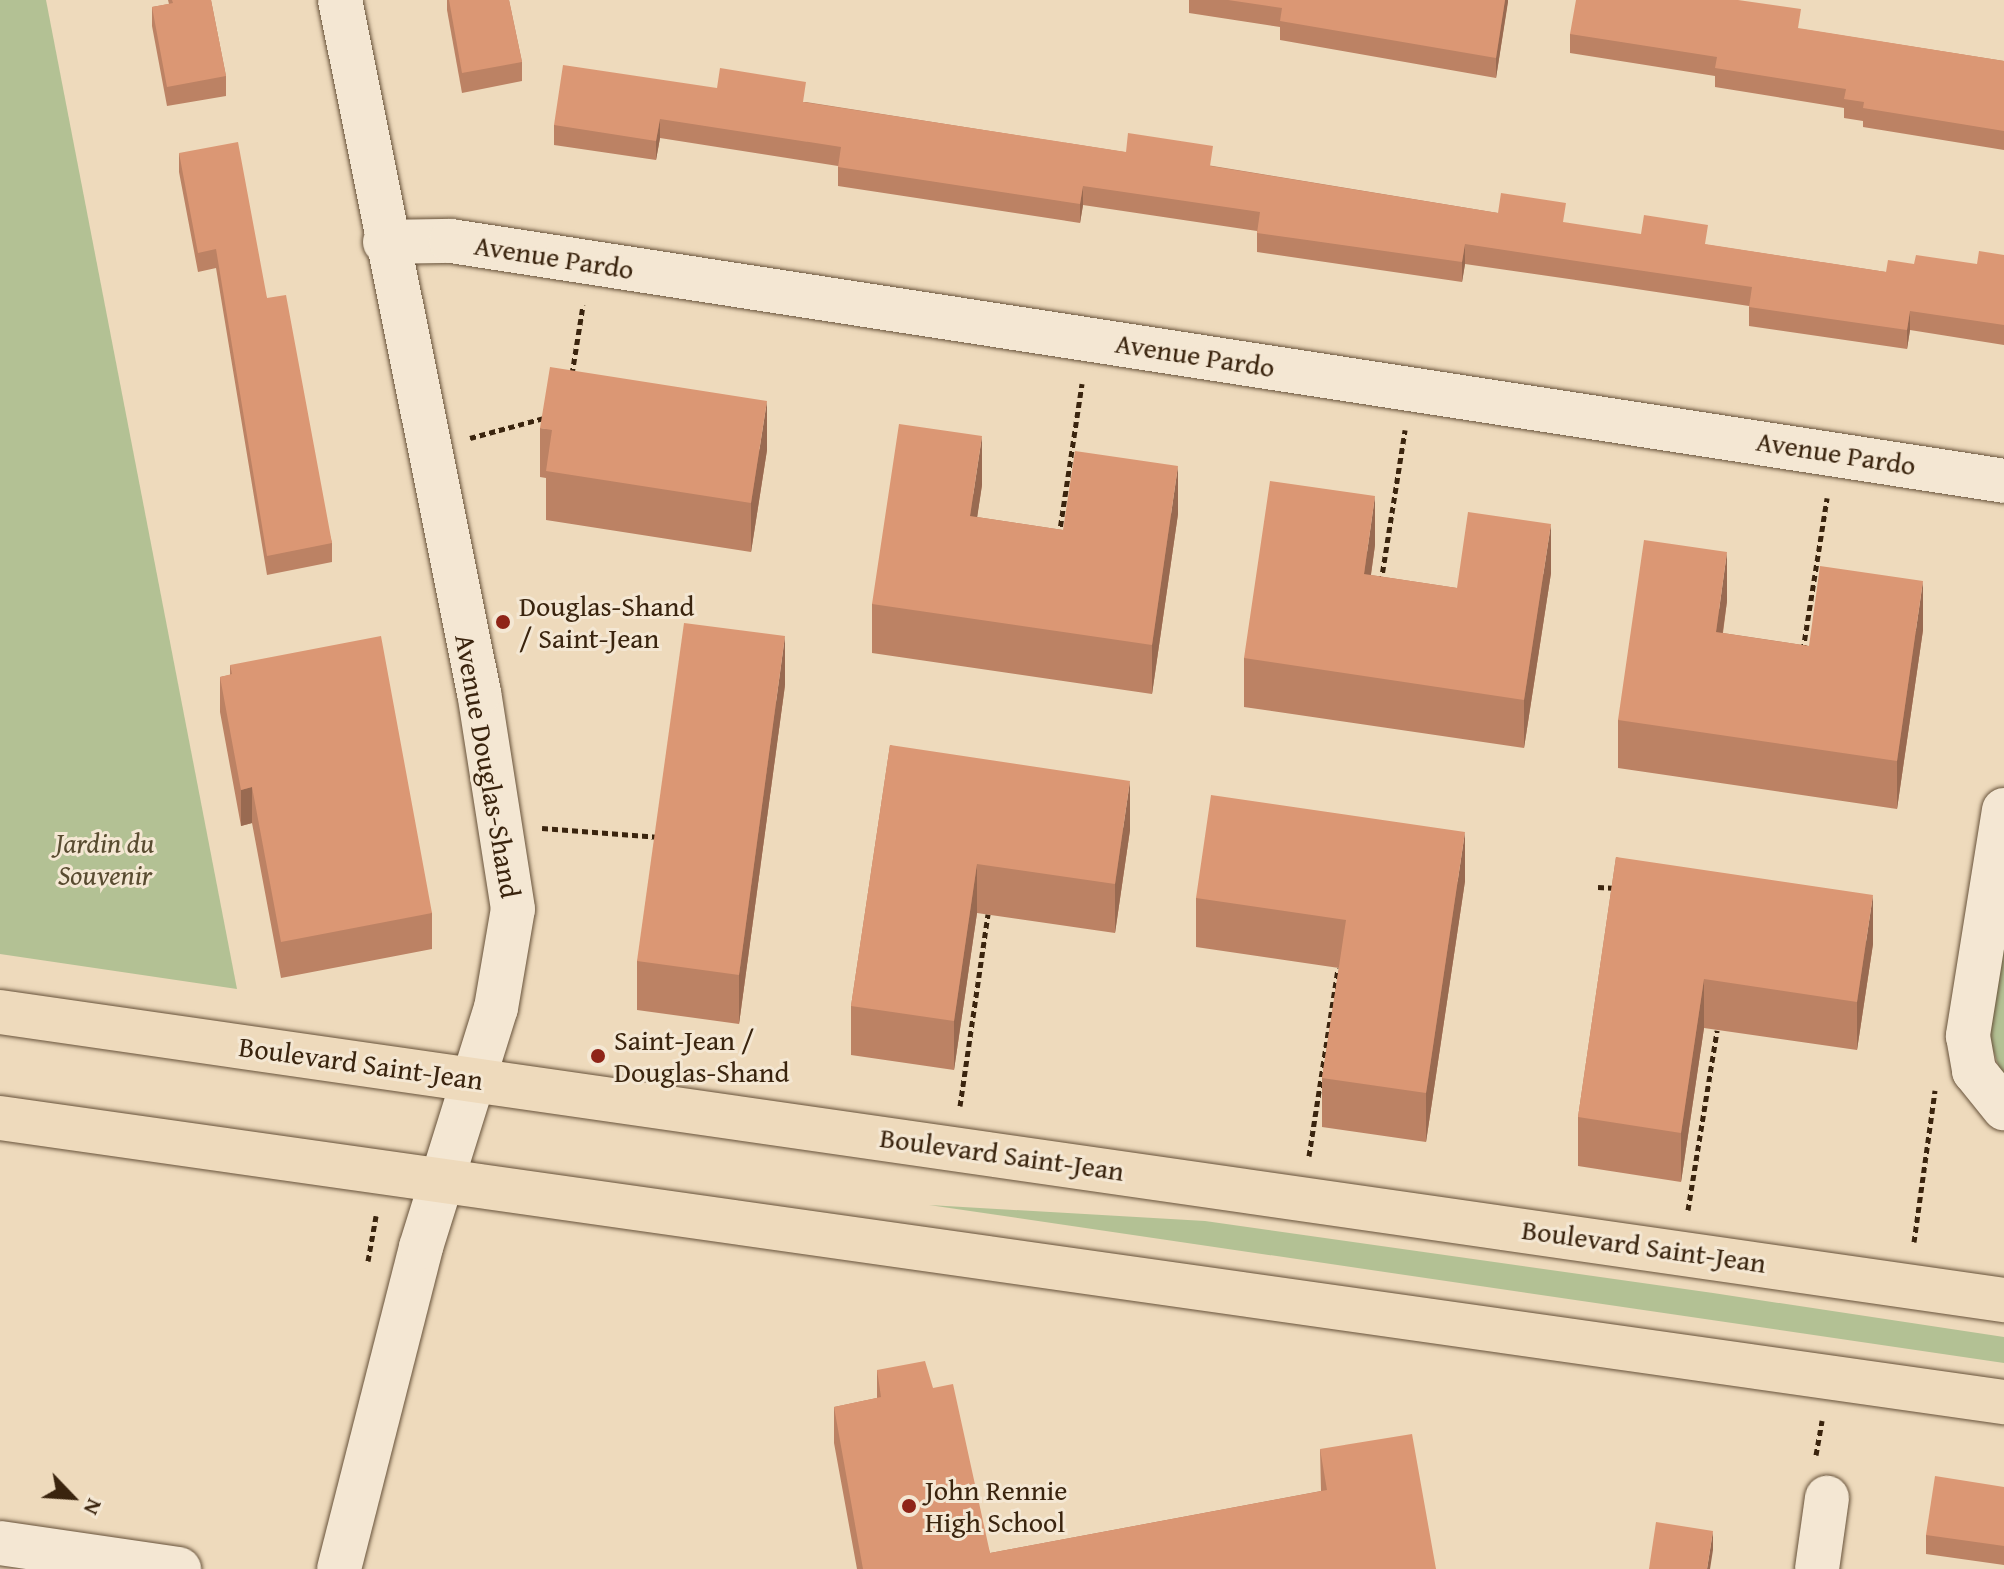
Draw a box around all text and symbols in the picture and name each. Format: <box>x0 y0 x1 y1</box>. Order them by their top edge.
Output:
street label: Avenue Pardo <box>472 228 636 286</box>
street label: Avenue Pardo <box>1113 326 1277 384</box>
street label: Avenue Pardo <box>1754 424 1918 482</box>
place label: Douglas-Shand / Saint-Jean <box>519 589 694 655</box>
marker: Douglas-Shand / Saint-Jean <box>494 613 512 631</box>
street label: Avenue Douglas-Shand <box>448 631 528 901</box>
park label: Jardin du Souvenir <box>55 826 155 892</box>
place label: Saint-Jean / Douglas-Shand <box>614 1023 789 1089</box>
street label: Boulevard Saint-Jean <box>237 1029 485 1097</box>
marker: Saint-Jean / Douglas-Shand <box>589 1047 607 1065</box>
street label: Boulevard Saint-Jean <box>878 1120 1126 1188</box>
street label: Boulevard Saint-Jean <box>1520 1212 1768 1280</box>
north arrow <box>32 1457 112 1537</box>
place label: John Rennie High School <box>925 1473 1067 1539</box>
text: N <box>76 1494 111 1521</box>
marker: John Rennie High School <box>900 1497 918 1515</box>

